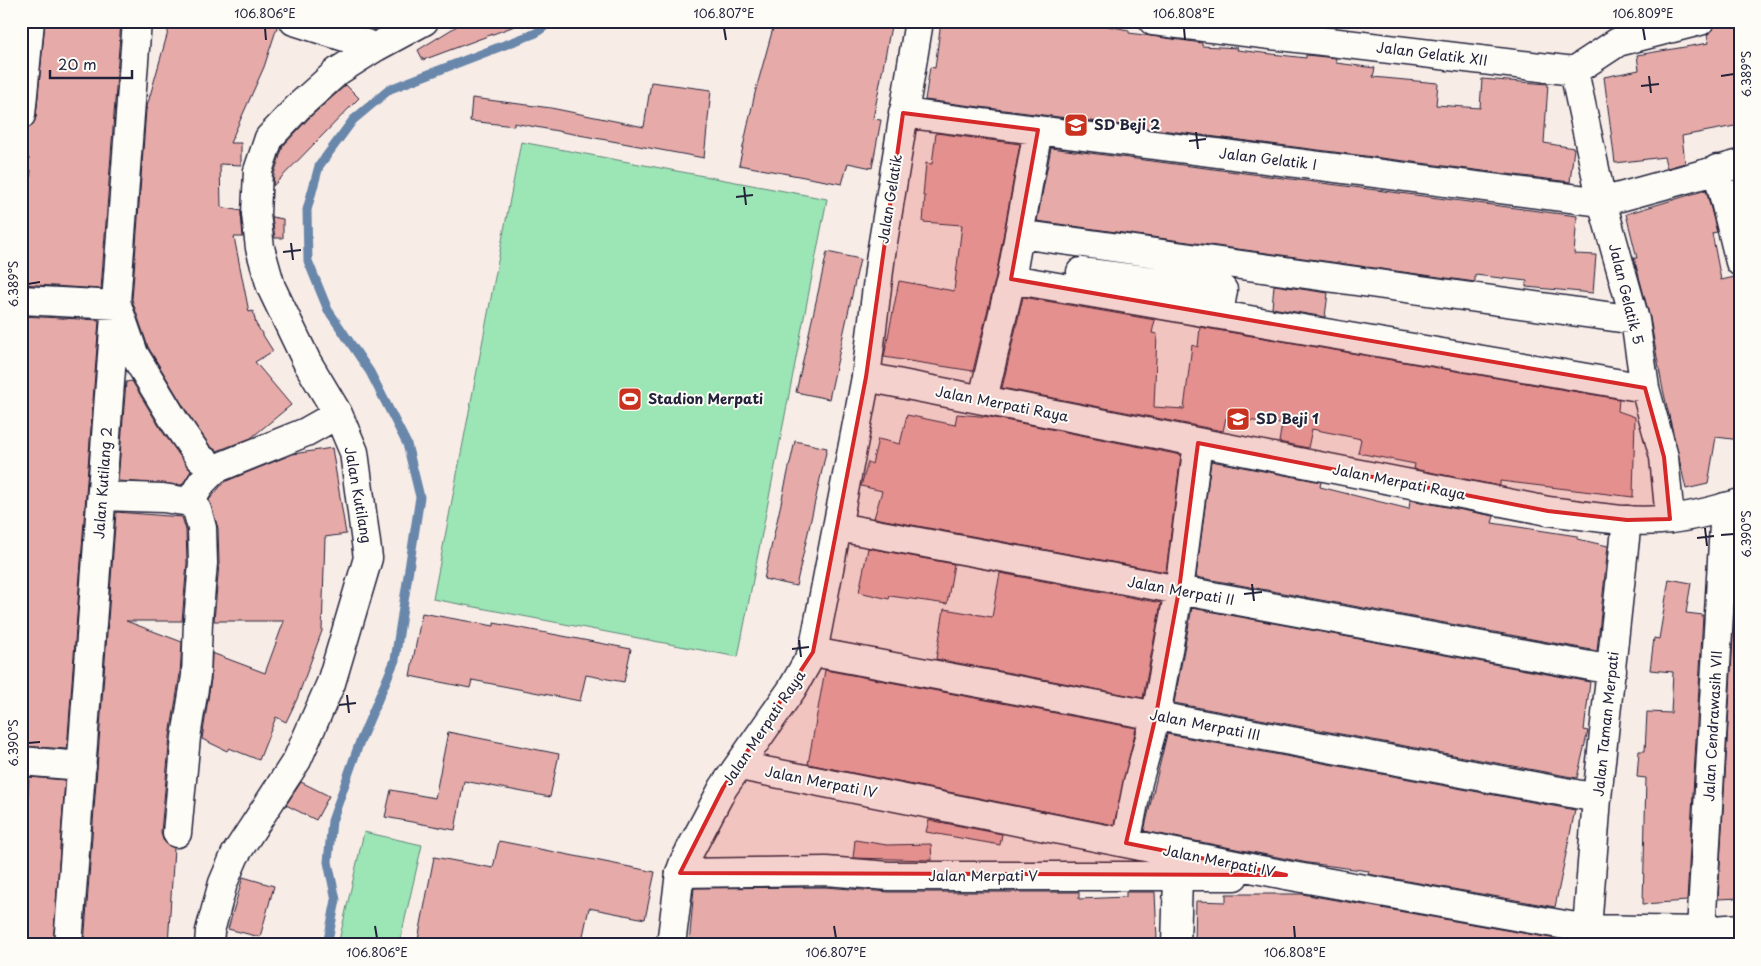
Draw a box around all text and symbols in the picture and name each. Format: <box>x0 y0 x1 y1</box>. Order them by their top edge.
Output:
text: 106.806°E <box>234 4 296 22</box>
text: 106.807°E <box>694 4 754 22</box>
text: 106.808°E <box>1153 4 1215 22</box>
text: 106.809°E <box>1612 4 1674 22</box>
street label: Jalan Gelatik XII <box>1375 36 1489 71</box>
scale bar <box>50 48 132 80</box>
text: 6.389°S <box>1737 51 1755 97</box>
text: 20 m <box>58 52 97 75</box>
school or university icon: SD Beji 2 <box>1063 112 1089 138</box>
place label: SD Beji 2 <box>1094 114 1160 135</box>
street label: Jalan Gelatik I <box>1218 142 1318 175</box>
street label: Jalan Gelatik <box>872 152 907 245</box>
street label: Jalan Gelatik 5 <box>1604 241 1649 347</box>
text: 6.389°S <box>4 261 22 307</box>
street label: Jalan Merpati Raya <box>934 380 1071 427</box>
sports icon: Stadion Merpati <box>617 386 643 412</box>
place label: Stadion Merpati <box>648 388 763 409</box>
school or university icon: SD Beji 1 <box>1225 406 1251 432</box>
place label: SD Beji 1 <box>1256 408 1319 429</box>
street label: Jalan Kutilang 2 <box>88 426 117 540</box>
street label: Jalan Kutilang <box>340 445 377 545</box>
street label: Jalan Merpati Raya <box>1331 458 1468 505</box>
text: 6.390°S <box>1737 510 1755 558</box>
street label: Jalan Merpati II <box>1126 571 1236 610</box>
street label: Jalan Taman Merpati <box>1587 650 1624 798</box>
street label: Jalan Cendrawasih VII <box>1698 650 1727 802</box>
street label: Jalan Merpati Raya <box>717 665 811 790</box>
street label: Jalan Merpati III <box>1148 703 1262 746</box>
text: 6.390°S <box>4 719 22 767</box>
street label: Jalan Merpati IV <box>763 760 879 803</box>
street label: Jalan Merpati IV <box>1161 839 1277 882</box>
street label: Jalan Merpati V <box>928 865 1038 886</box>
text: 106.806°E <box>346 943 408 961</box>
text: 106.807°E <box>806 943 866 961</box>
text: 106.808°E <box>1264 943 1326 961</box>

